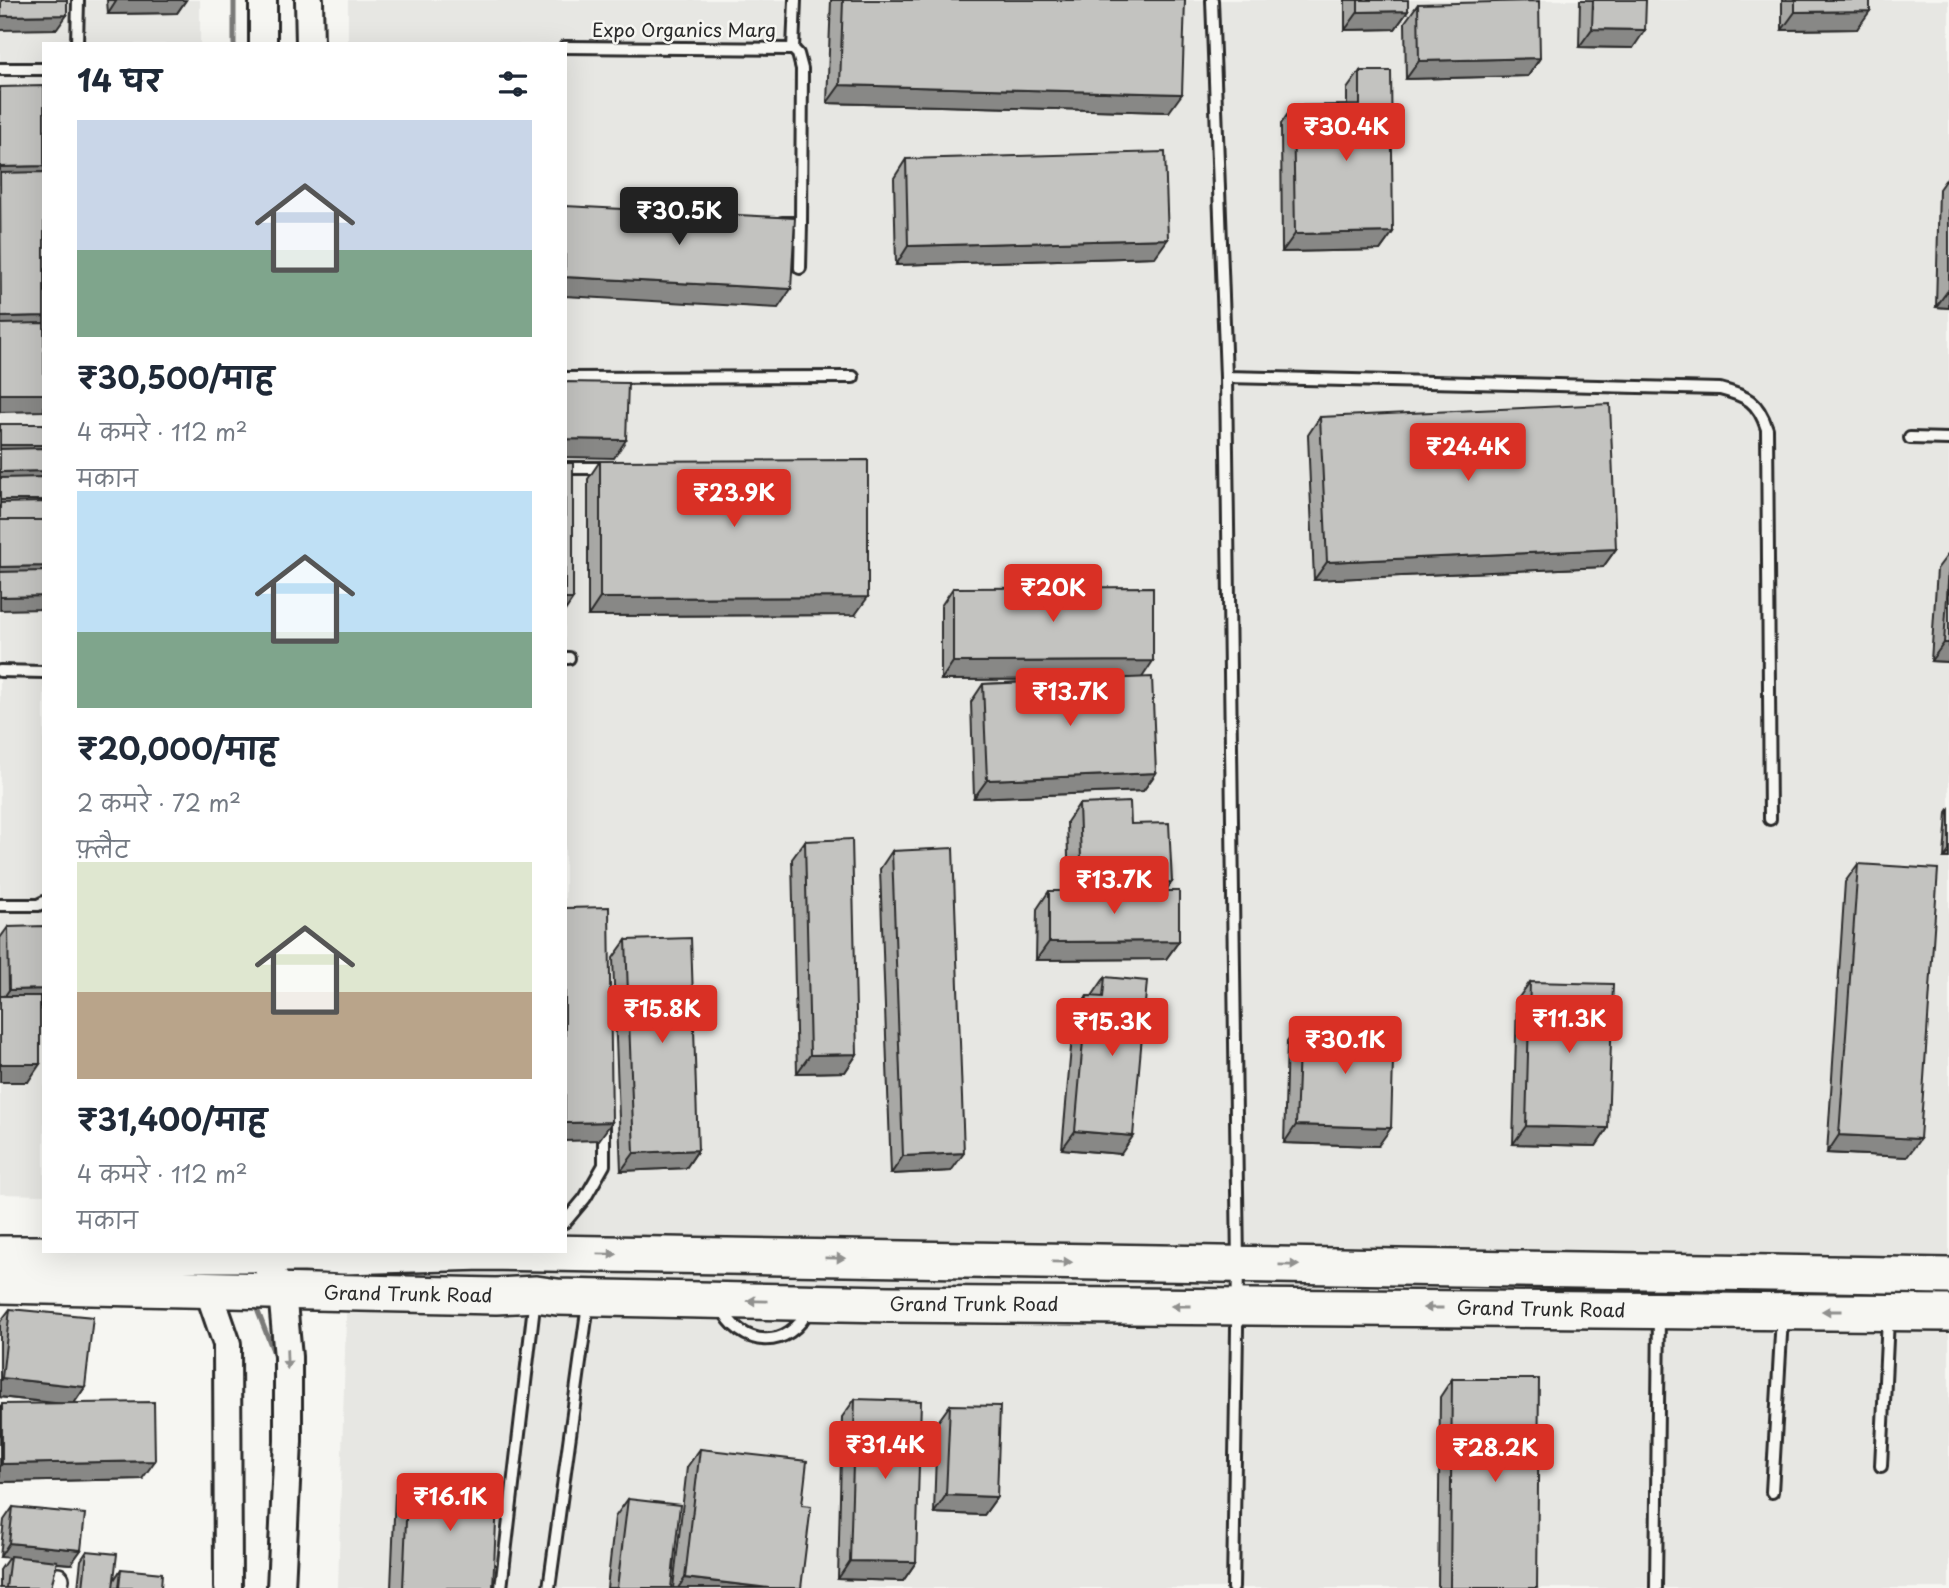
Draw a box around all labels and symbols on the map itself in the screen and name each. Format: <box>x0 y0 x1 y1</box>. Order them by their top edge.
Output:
street label: Expo Organics Marg <box>592 15 776 43</box>
pin: ₹30.4K <box>1289 104 1403 163</box>
pin: ₹30.5K <box>622 188 736 247</box>
pin: ₹24.4K <box>1411 424 1525 483</box>
pin: ₹23.9K <box>677 470 791 529</box>
pin: ₹20K <box>1012 564 1094 624</box>
pin: ₹13.7K <box>1013 668 1127 728</box>
pin: ₹13.7K <box>1057 856 1171 916</box>
pin: ₹15.8K <box>605 986 719 1045</box>
pin: ₹11.3K <box>1512 996 1626 1055</box>
pin: ₹15.3K <box>1055 998 1169 1058</box>
pin: ₹30.1K <box>1288 1016 1402 1076</box>
one-way arrow <box>596 1248 618 1260</box>
one-way arrow <box>824 1252 846 1263</box>
one-way arrow <box>1051 1256 1073 1267</box>
one-way arrow <box>1279 1260 1301 1271</box>
street label: Grand Trunk Road <box>323 1278 493 1308</box>
street label: Grand Trunk Road <box>889 1289 1059 1317</box>
street label: Grand Trunk Road <box>1456 1293 1626 1323</box>
one-way arrow <box>746 1296 768 1307</box>
one-way arrow <box>1170 1300 1192 1312</box>
one-way arrow <box>1422 1302 1444 1314</box>
one-way arrow <box>1821 1305 1843 1317</box>
one-way arrow <box>282 1348 293 1370</box>
pin: ₹31.4K <box>828 1422 942 1481</box>
pin: ₹28.2K <box>1438 1424 1552 1484</box>
pin: ₹16.1K <box>393 1474 507 1533</box>

